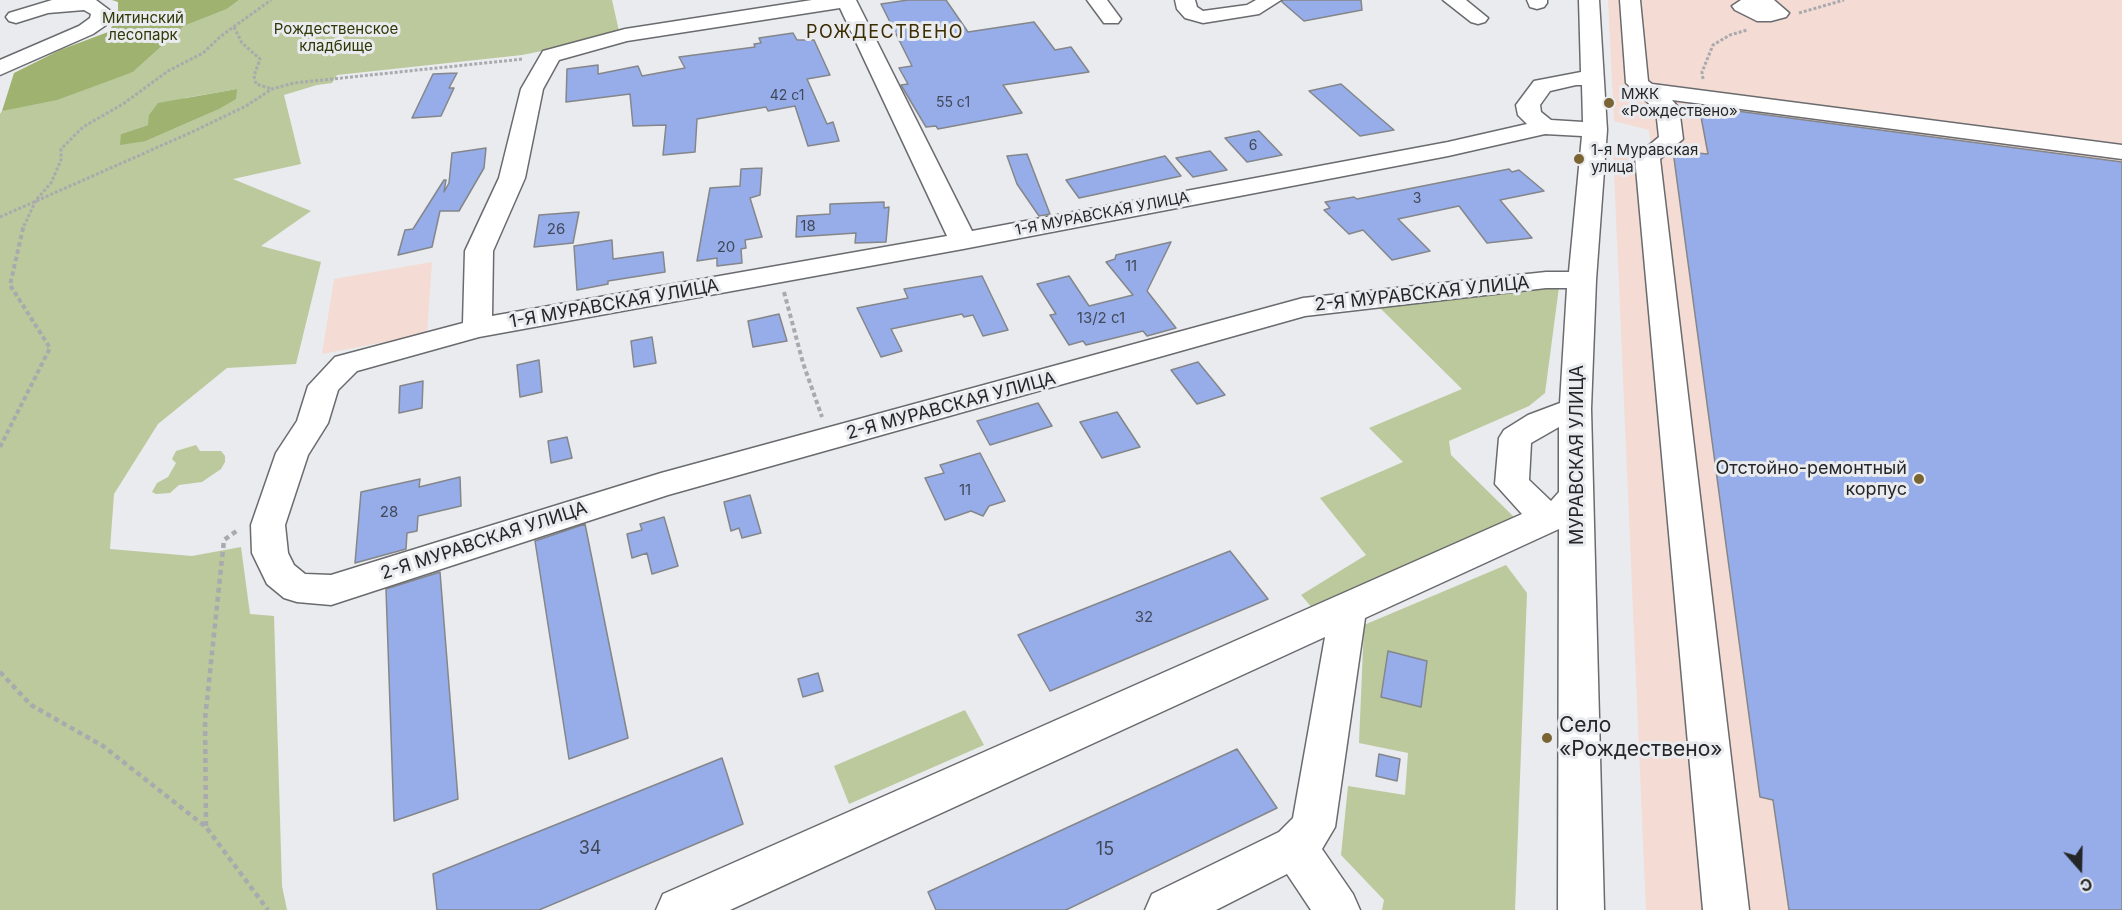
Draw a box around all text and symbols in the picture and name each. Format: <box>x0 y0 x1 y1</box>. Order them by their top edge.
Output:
park label: Митинский лесопарк <box>102 9 184 44</box>
park label: Рождественское кладбище <box>274 20 398 55</box>
district label: РОЖДЕСТВЕНО <box>806 22 964 44</box>
place label: МЖК «Рождествено» <box>1621 85 1738 120</box>
house number: 42 с1 <box>770 88 804 104</box>
house number: 55 с1 <box>936 95 970 111</box>
marker: МЖК «Рождествено» <box>1602 96 1616 110</box>
house number: 6 <box>1249 138 1257 154</box>
place label: 1-я Муравская улица <box>1591 141 1698 176</box>
marker: 1-я Муравская улица <box>1572 152 1586 166</box>
street label: 1-Я МУРАВСКАЯ УЛИЦА <box>1013 188 1191 240</box>
house number: 3 <box>1413 191 1421 207</box>
house number: 18 <box>800 217 816 235</box>
house number: 26 <box>547 220 565 238</box>
house number: 20 <box>717 238 735 256</box>
house number: 11 <box>1125 257 1137 275</box>
street label: 2-Я МУРАВСКАЯ УЛИЦА <box>1314 272 1530 316</box>
street label: 1-Я МУРАВСКАЯ УЛИЦА <box>508 275 720 333</box>
house number: 13/2 с1 <box>1077 309 1125 327</box>
street label: МУРАВСКАЯ УЛИЦА <box>1567 365 1589 545</box>
street label: 2-Я МУРАВСКАЯ УЛИЦА <box>844 368 1058 444</box>
place label: Отстойно-ремонтный корпус <box>1716 458 1907 500</box>
marker: Отстойно-ремонтный корпус <box>1912 472 1926 486</box>
house number: 11 <box>959 481 971 499</box>
street label: 2-Я МУРАВСКАЯ УЛИЦА <box>378 497 590 585</box>
house number: 28 <box>380 503 398 521</box>
house number: 32 <box>1135 608 1153 626</box>
place label: Село «Рождествено» <box>1559 713 1723 763</box>
marker: Село «Рождествено» <box>1540 731 1554 745</box>
house number: 34 <box>579 838 601 860</box>
north arrow <box>2050 838 2110 898</box>
house number: 15 <box>1096 839 1114 861</box>
text: С <box>2077 873 2095 896</box>

